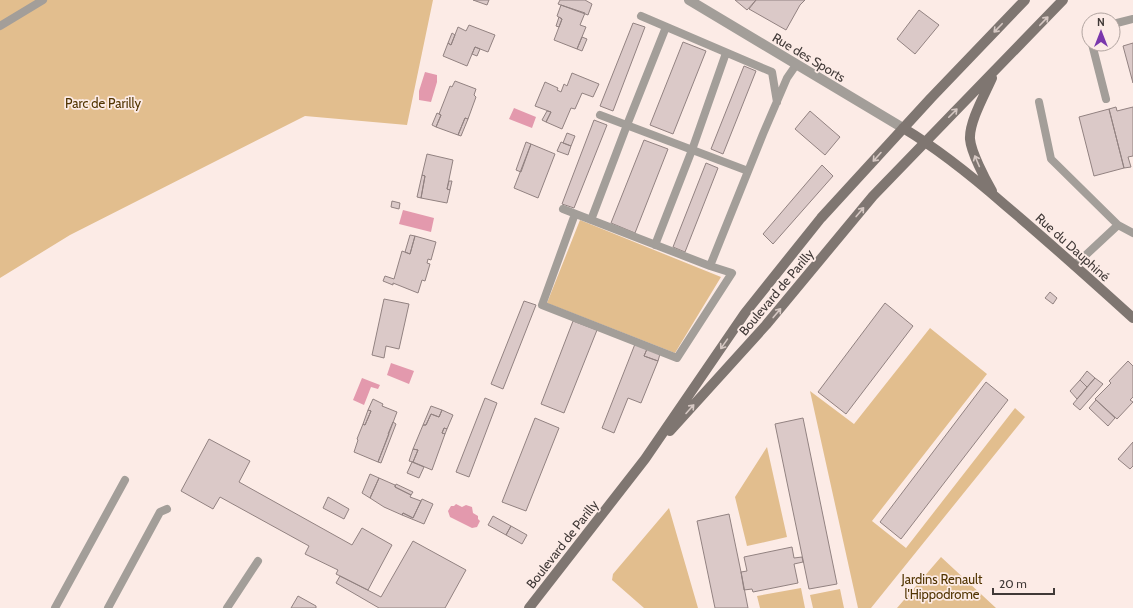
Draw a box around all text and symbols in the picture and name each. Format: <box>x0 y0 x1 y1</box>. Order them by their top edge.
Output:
north arrow <box>1081 12 1121 52</box>
text: N <box>1097 15 1105 29</box>
one-way arrow <box>1039 16 1048 26</box>
one-way arrow <box>993 23 1003 33</box>
street label: Rue des Sports <box>770 29 849 85</box>
park label: Parc de Parilly <box>65 95 141 111</box>
one-way arrow <box>948 108 957 118</box>
one-way arrow <box>872 152 882 162</box>
one-way arrow <box>973 156 981 168</box>
one-way arrow <box>855 207 864 218</box>
street label: Rue du Dauphiné <box>1033 209 1114 285</box>
street label: Boulevard de Parilly <box>735 245 817 338</box>
one-way arrow <box>772 307 781 318</box>
one-way arrow <box>720 338 728 349</box>
one-way arrow <box>685 404 695 414</box>
street label: Boulevard de Parilly <box>523 496 602 591</box>
scale bar <box>993 570 1054 596</box>
park label: Jardins Renault l'Hippodrome <box>901 571 983 602</box>
text: 20 m <box>999 576 1027 591</box>

